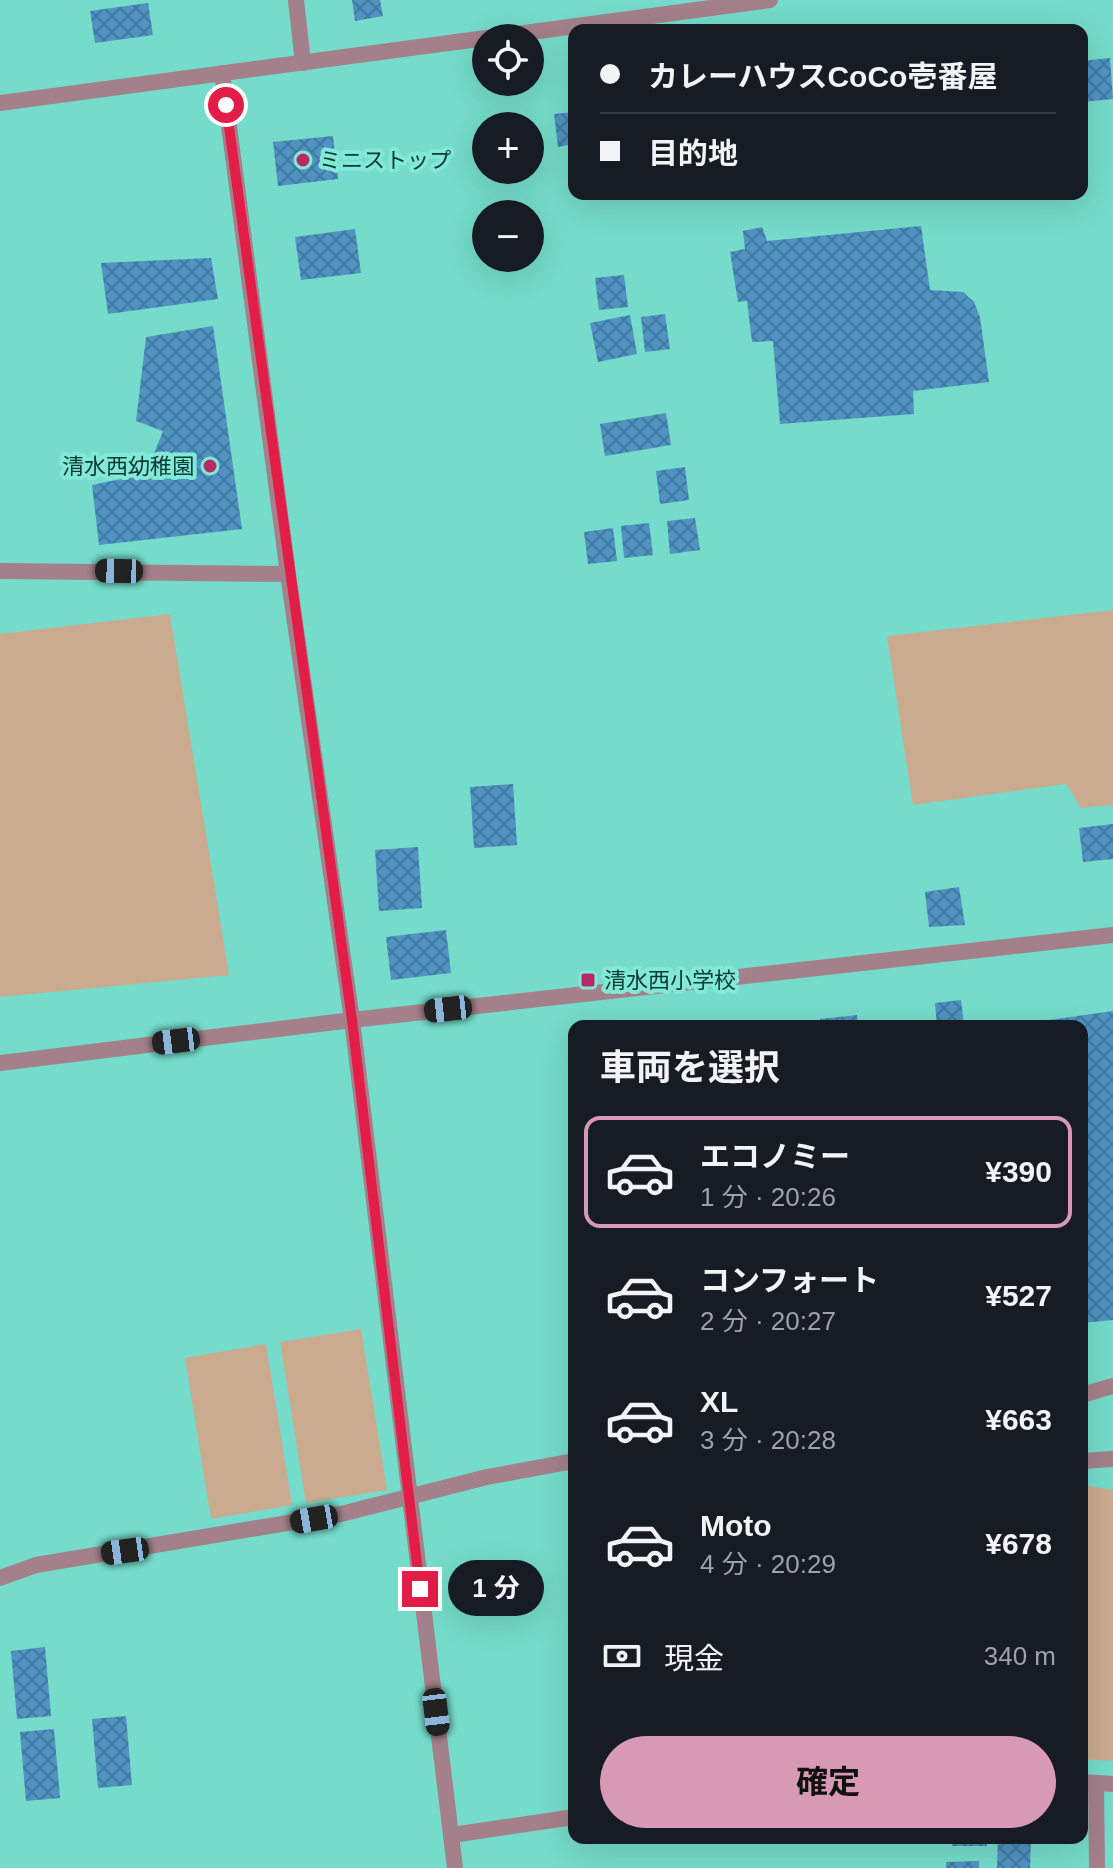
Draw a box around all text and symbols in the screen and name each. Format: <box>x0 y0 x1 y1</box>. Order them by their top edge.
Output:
map controls <box>472 24 544 272</box>
button: locate <box>472 24 544 96</box>
text: カレーハウスCoCo壱番屋 <box>648 60 997 93</box>
route start <box>208 87 244 123</box>
button: + <box>472 112 544 184</box>
text: 目的地 <box>648 137 738 170</box>
place label: ミニストップ <box>319 148 451 173</box>
marker: ミニストップ <box>294 151 312 169</box>
button: − <box>472 200 544 272</box>
place label: 清水西幼稚園 <box>62 454 194 479</box>
marker: 清水西幼稚園 <box>201 457 219 475</box>
car <box>95 559 143 583</box>
place label: 清水西小学校 <box>604 968 736 993</box>
marker: 清水西小学校 <box>579 971 597 989</box>
car <box>423 995 473 1023</box>
car <box>151 1026 201 1056</box>
text: 車両を選択 <box>600 1047 780 1088</box>
icon: car <box>604 1136 676 1208</box>
text: エコノミー <box>700 1140 850 1173</box>
text: ¥390 <box>985 1155 1052 1188</box>
text: 1 分 · 20:26 <box>700 1182 836 1212</box>
icon: car <box>604 1260 676 1332</box>
text: コンフォート <box>700 1264 879 1297</box>
text: ¥527 <box>985 1279 1052 1312</box>
text: 2 分 · 20:27 <box>700 1306 836 1336</box>
icon: car <box>604 1384 676 1456</box>
text: XL <box>700 1385 738 1418</box>
text: ¥663 <box>985 1403 1052 1436</box>
text: 3 分 · 20:28 <box>700 1425 836 1455</box>
car <box>288 1503 340 1535</box>
icon: car <box>604 1508 676 1580</box>
text: Moto <box>700 1509 772 1542</box>
text: ¥678 <box>985 1527 1052 1560</box>
car <box>100 1536 150 1566</box>
text: 4 分 · 20:29 <box>700 1549 836 1579</box>
callout: 1 分 <box>448 1561 544 1617</box>
route end <box>402 1571 438 1607</box>
text: 1 分 <box>472 1573 520 1603</box>
icon: cash <box>600 1634 644 1678</box>
text: 340 m <box>984 1641 1056 1671</box>
text: 現金 <box>664 1642 724 1675</box>
car <box>421 1687 451 1737</box>
button: 確定 <box>600 1736 1056 1828</box>

